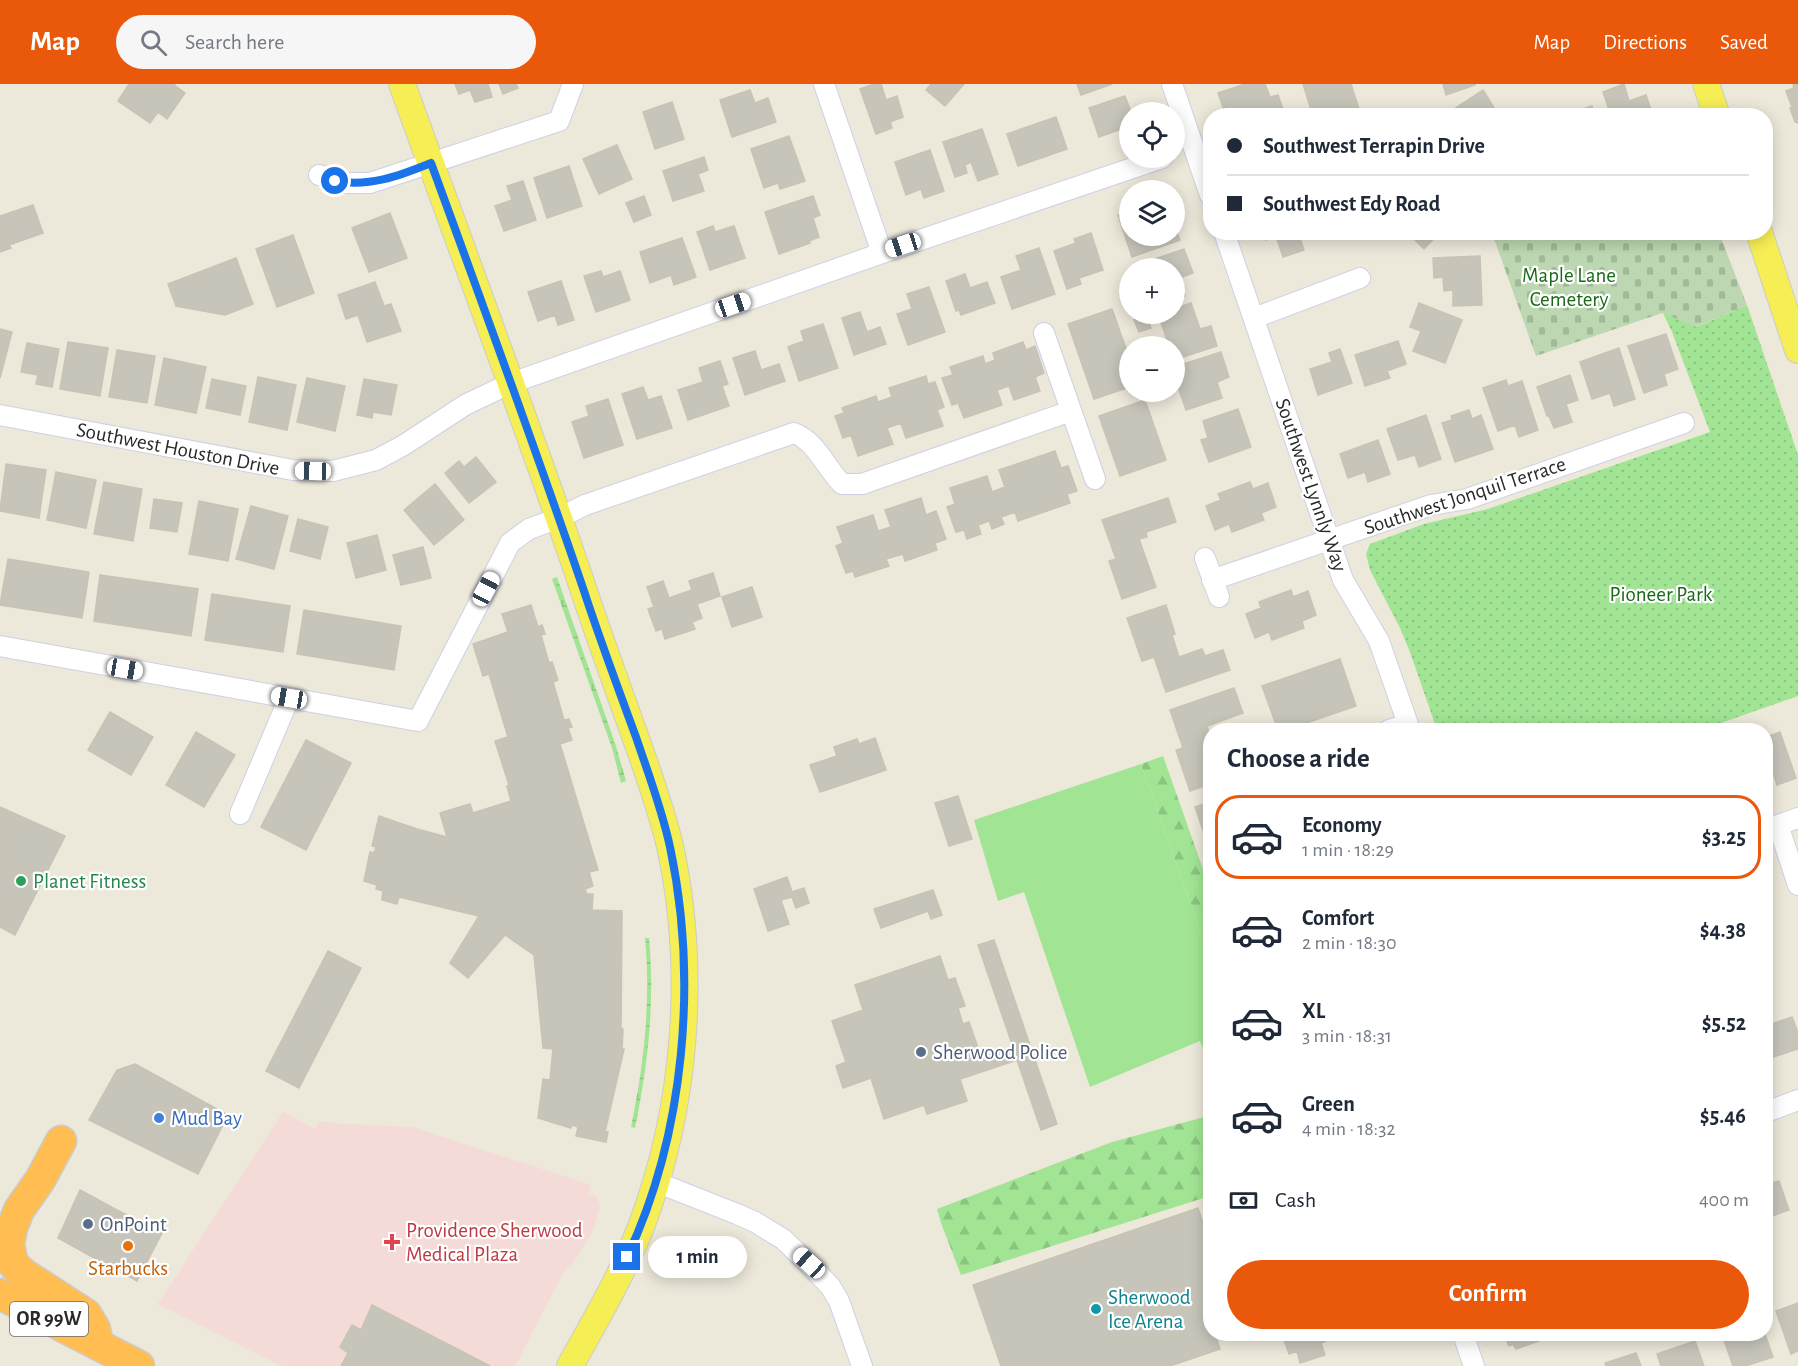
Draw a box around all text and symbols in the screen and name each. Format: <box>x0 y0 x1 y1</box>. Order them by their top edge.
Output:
search box <box>116 15 536 69</box>
icon: search <box>137 26 170 59</box>
text: Map <box>30 28 80 56</box>
text: Search here <box>185 31 284 53</box>
text: Map <box>1534 32 1570 53</box>
text: Directions <box>1603 32 1687 53</box>
text: Saved <box>1720 32 1768 53</box>
map controls <box>1119 102 1185 402</box>
button: locate <box>1119 102 1185 168</box>
text: Southwest Terrapin Drive <box>1263 135 1485 157</box>
route start <box>321 167 348 194</box>
button: layers <box>1119 180 1185 246</box>
text: Southwest Edy Road <box>1263 193 1440 215</box>
car <box>883 231 923 259</box>
button: + <box>1119 258 1185 324</box>
park label: Maple Lane Cemetery <box>1522 265 1616 310</box>
car <box>713 291 753 319</box>
button: − <box>1119 336 1185 402</box>
street label: Southwest Lynnly Way <box>1272 396 1350 574</box>
street label: Southwest Houston Drive <box>75 419 281 479</box>
street label: Southwest Jonquil Terrace <box>1362 453 1568 539</box>
car <box>295 462 331 480</box>
car <box>470 569 502 609</box>
park label: Pioneer Park <box>1610 584 1713 605</box>
car <box>106 657 144 681</box>
car <box>270 686 308 710</box>
text: Choose a ride <box>1227 745 1370 772</box>
icon: car <box>1230 810 1284 864</box>
text: Economy <box>1302 814 1382 836</box>
text: $3.25 <box>1702 826 1746 848</box>
text: 1 min · 18:29 <box>1302 840 1394 860</box>
place label: Planet Fitness <box>33 871 146 892</box>
marker: Planet Fitness <box>14 874 28 888</box>
icon: car <box>1230 903 1284 957</box>
text: Comfort <box>1302 907 1374 929</box>
text: $4.38 <box>1700 919 1746 941</box>
text: 2 min · 18:30 <box>1302 933 1396 953</box>
icon: car <box>1230 996 1284 1050</box>
text: XL <box>1302 1000 1325 1022</box>
text: $5.52 <box>1702 1012 1746 1034</box>
text: 3 min · 18:31 <box>1302 1026 1392 1046</box>
place label: Sherwood Police <box>933 1042 1068 1063</box>
marker: Sherwood Police <box>914 1045 928 1059</box>
icon: car <box>1230 1089 1284 1143</box>
text: Green <box>1302 1093 1355 1115</box>
text: $5.46 <box>1700 1105 1746 1127</box>
place label: Mud Bay <box>171 1108 242 1129</box>
marker: Mud Bay <box>152 1111 166 1125</box>
text: 4 min · 18:32 <box>1302 1119 1396 1139</box>
icon: cash <box>1227 1184 1260 1217</box>
text: Cash <box>1275 1189 1316 1211</box>
text: 400 m <box>1699 1190 1749 1210</box>
place label: OnPoint <box>100 1214 167 1235</box>
marker: OnPoint <box>81 1217 95 1231</box>
place label: Providence Sherwood Medical Plaza <box>406 1220 583 1265</box>
marker: Providence Sherwood Medical Plaza <box>383 1233 401 1251</box>
callout: 1 min <box>648 1236 747 1278</box>
marker: Starbucks <box>121 1239 135 1253</box>
route end <box>613 1243 640 1270</box>
car <box>790 1244 828 1282</box>
text: 1 min <box>676 1247 719 1267</box>
place label: Starbucks <box>88 1258 168 1279</box>
button: Confirm <box>1227 1260 1749 1329</box>
place label: Sherwood Ice Arena <box>1108 1287 1191 1332</box>
road number: OR 99W <box>10 1302 88 1336</box>
marker: Sherwood Ice Arena <box>1089 1302 1103 1316</box>

